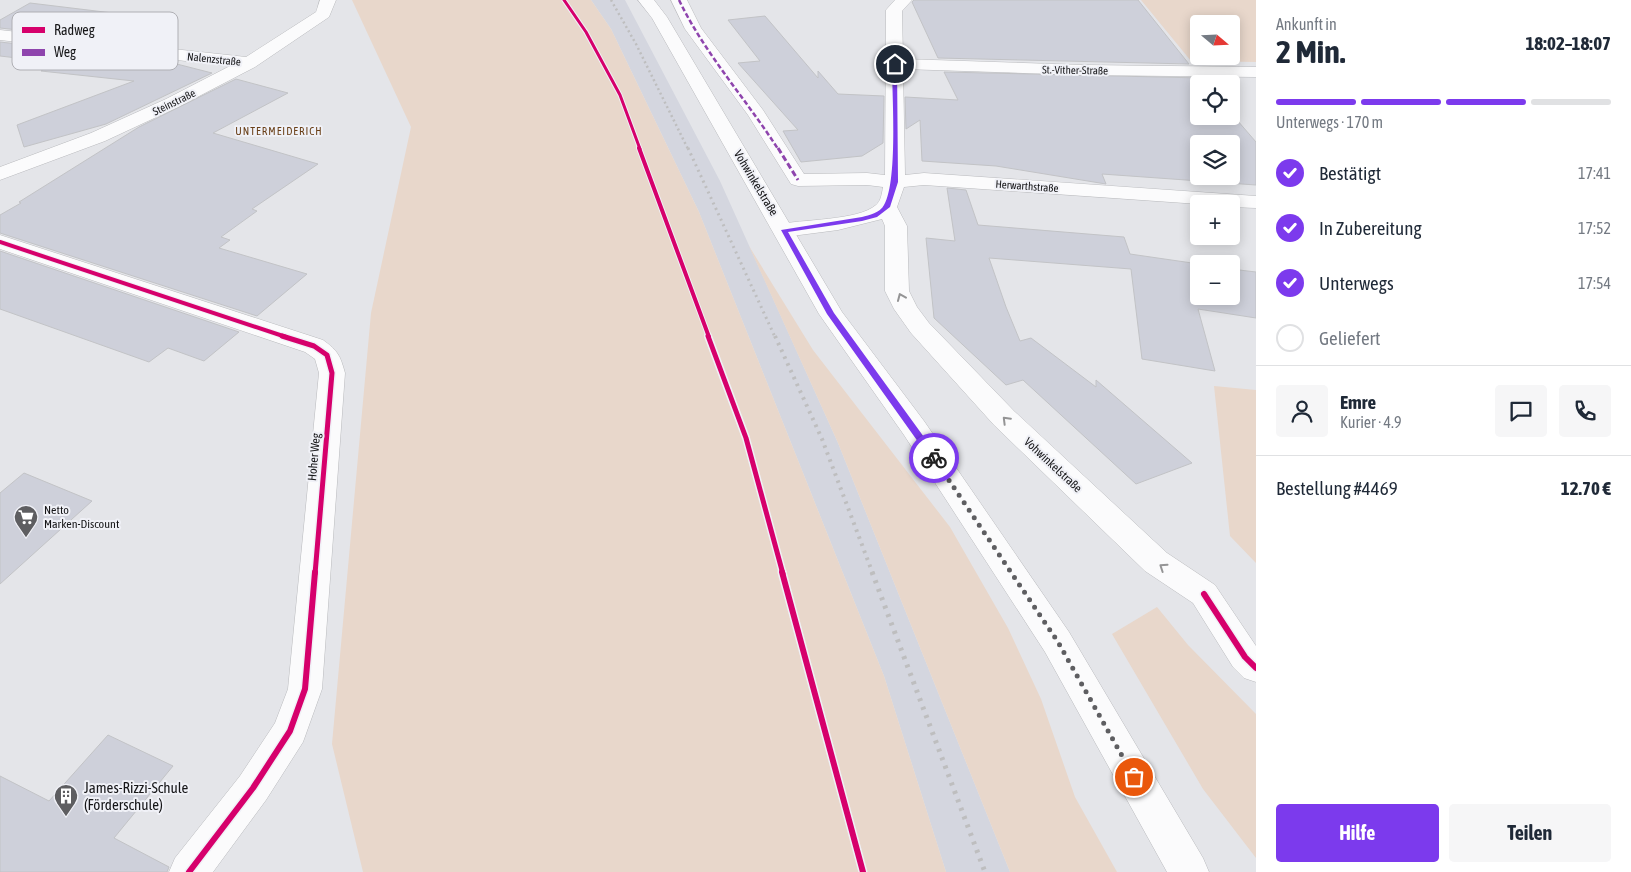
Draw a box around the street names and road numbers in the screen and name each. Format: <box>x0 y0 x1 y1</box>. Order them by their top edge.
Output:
street label: Nalenzstraße <box>186 50 242 68</box>
street label: St.-Vither-Straße <box>1042 63 1108 77</box>
street label: Steinstraße <box>151 87 197 117</box>
street label: Vohwinkelstraße <box>731 148 781 218</box>
street label: Herwarthstraße <box>995 178 1059 194</box>
street label: Hoher Weg <box>305 432 323 482</box>
street label: Vohwinkelstraße <box>1021 435 1085 495</box>

